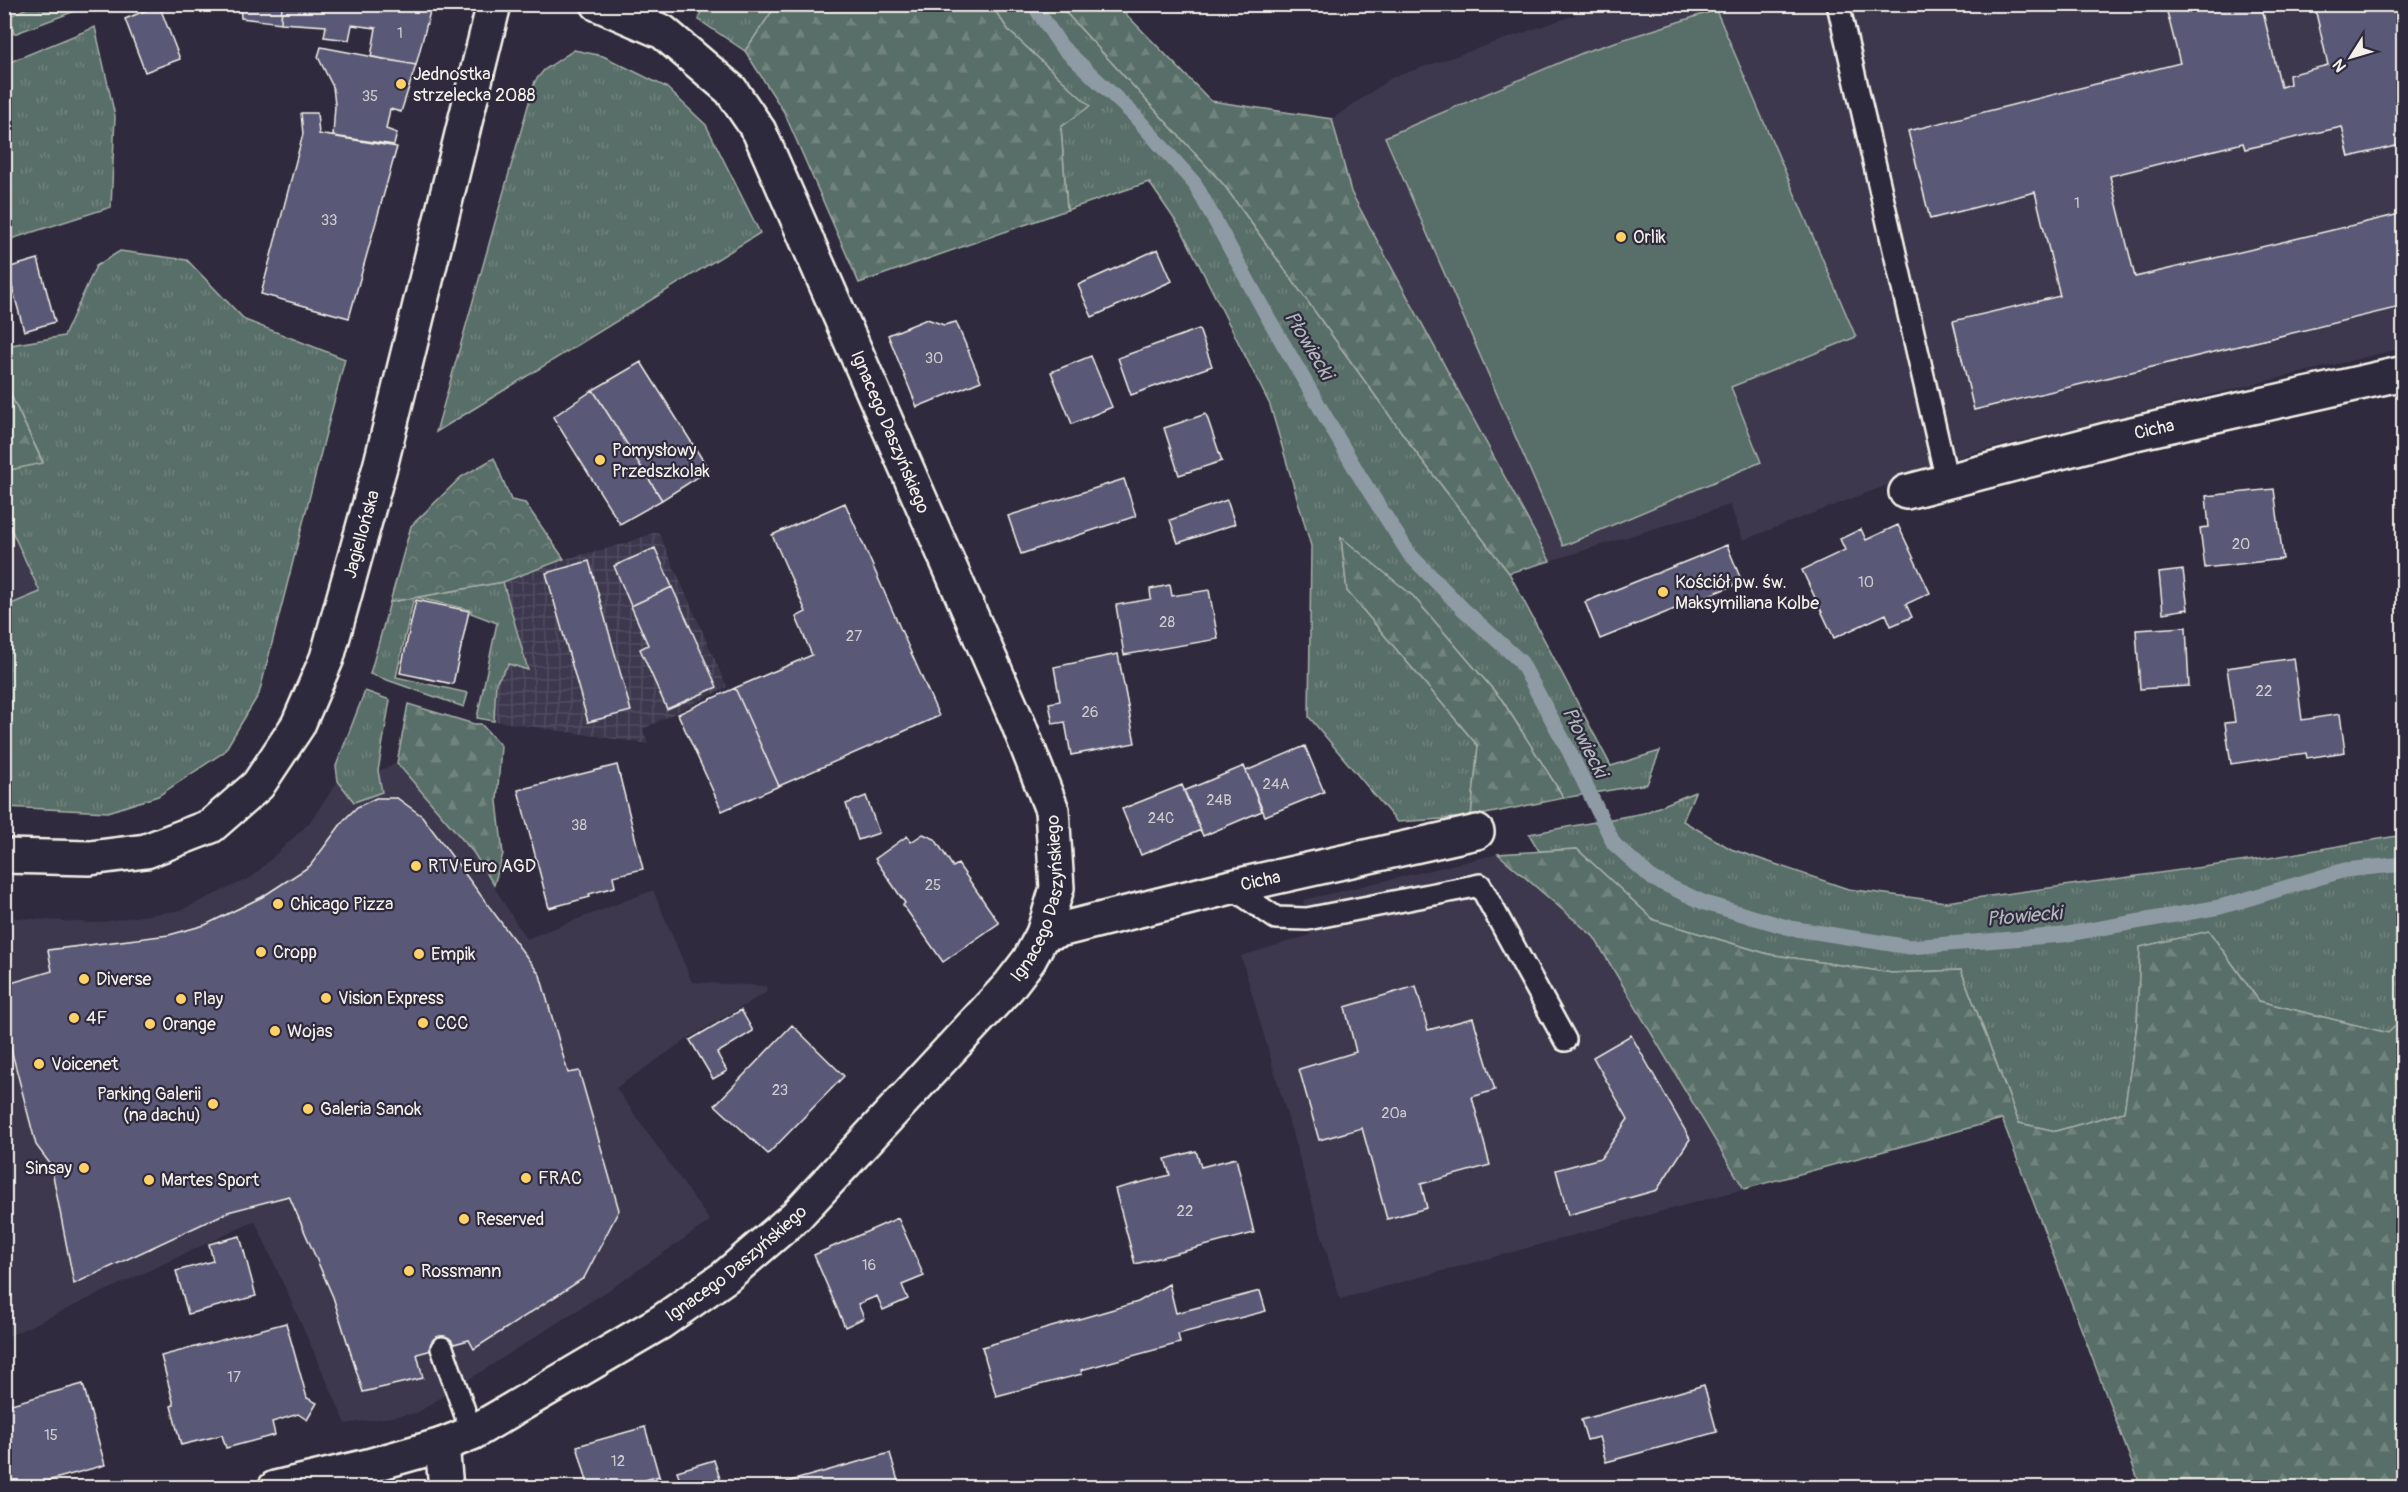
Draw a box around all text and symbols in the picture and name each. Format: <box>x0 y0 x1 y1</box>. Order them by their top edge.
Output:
house number: 1 <box>397 24 403 43</box>
north arrow <box>2321 27 2381 87</box>
text: N <box>2328 55 2351 76</box>
place label: Jednostka strzelecka 2088 <box>413 63 536 107</box>
marker: Jednostka strzelecka 2088 <box>394 77 408 91</box>
house number: 35 <box>362 87 378 106</box>
house number: 1 <box>2074 194 2080 213</box>
house number: 33 <box>321 211 337 230</box>
place label: Orlik <box>1633 226 1666 249</box>
marker: Orlik <box>1614 230 1628 244</box>
water label: Płowiecki <box>1279 306 1341 387</box>
street label: Ignacego Daszyńskiego <box>845 347 935 517</box>
house number: 30 <box>925 349 943 368</box>
street label: Cicha <box>2132 413 2176 445</box>
place label: Pomysłowy Przedszkolak <box>612 439 710 483</box>
marker: Pomysłowy Przedszkolak <box>593 453 607 467</box>
street label: Jagiellońska <box>338 487 384 581</box>
house number: 20 <box>2232 535 2250 554</box>
place label: Kościół pw. św. Maksymiliana Kolbe <box>1675 571 1819 615</box>
house number: 10 <box>1858 573 1874 592</box>
marker: Kościół pw. św. Maksymiliana Kolbe <box>1656 585 1670 599</box>
house number: 28 <box>1159 613 1175 632</box>
house number: 27 <box>846 627 862 646</box>
house number: 22 <box>2256 682 2272 701</box>
house number: 26 <box>1081 703 1099 722</box>
water label: Płowiecki <box>1557 703 1615 784</box>
house number: 24A <box>1263 775 1290 794</box>
house number: 24B <box>1206 791 1232 810</box>
house number: 24C <box>1148 809 1174 828</box>
street label: Ignacego Daszyńskiego <box>1005 814 1069 986</box>
house number: 38 <box>571 816 587 835</box>
place label: RTV Euro AGD <box>428 855 536 878</box>
marker: RTV Euro AGD <box>409 859 423 873</box>
street label: Cicha <box>1238 865 1283 896</box>
house number: 25 <box>925 876 941 895</box>
place label: Chicago Pizza <box>290 893 393 916</box>
marker: Chicago Pizza <box>271 897 285 911</box>
water label: Płowiecki <box>1985 900 2066 932</box>
place label: Cropp <box>273 941 317 964</box>
place label: Empik <box>431 943 476 966</box>
marker: Cropp <box>254 945 268 959</box>
marker: Empik <box>412 947 426 961</box>
place label: Diverse <box>96 968 151 991</box>
marker: Diverse <box>77 972 91 986</box>
place label: Vision Express <box>338 987 444 1010</box>
place label: Play <box>193 988 224 1011</box>
marker: Vision Express <box>319 991 333 1005</box>
marker: Play <box>174 992 188 1006</box>
place label: 4F <box>86 1007 107 1030</box>
marker: 4F <box>67 1011 81 1025</box>
place label: CCC <box>435 1012 468 1035</box>
place label: Orange <box>162 1013 216 1036</box>
marker: CCC <box>416 1016 430 1030</box>
marker: Orange <box>143 1017 157 1031</box>
place label: Wojas <box>287 1020 333 1043</box>
marker: Wojas <box>268 1024 282 1038</box>
place label: Voicenet <box>51 1053 119 1076</box>
marker: Voicenet <box>32 1057 46 1071</box>
house number: 23 <box>772 1081 788 1100</box>
place label: Parking Galerii (na dachu) <box>97 1083 201 1127</box>
marker: Parking Galerii (na dachu) <box>206 1097 220 1111</box>
place label: Galeria Sanok <box>320 1098 422 1121</box>
marker: Galeria Sanok <box>301 1102 315 1116</box>
house number: 20a <box>1381 1104 1407 1123</box>
place label: Sinsay <box>25 1157 72 1180</box>
marker: Sinsay <box>77 1161 91 1175</box>
place label: FRAC <box>538 1167 582 1190</box>
place label: Martes Sport <box>161 1169 260 1192</box>
marker: FRAC <box>519 1171 533 1185</box>
marker: Martes Sport <box>142 1173 156 1187</box>
street label: Ignacego Daszyńskiego <box>661 1200 812 1327</box>
house number: 22 <box>1177 1202 1193 1221</box>
place label: Reserved <box>476 1208 544 1231</box>
marker: Reserved <box>457 1212 471 1226</box>
house number: 16 <box>862 1256 876 1275</box>
place label: Rossmann <box>421 1260 501 1283</box>
marker: Rossmann <box>402 1264 416 1278</box>
house number: 17 <box>227 1368 241 1387</box>
house number: 15 <box>44 1426 58 1445</box>
house number: 12 <box>611 1452 625 1471</box>

